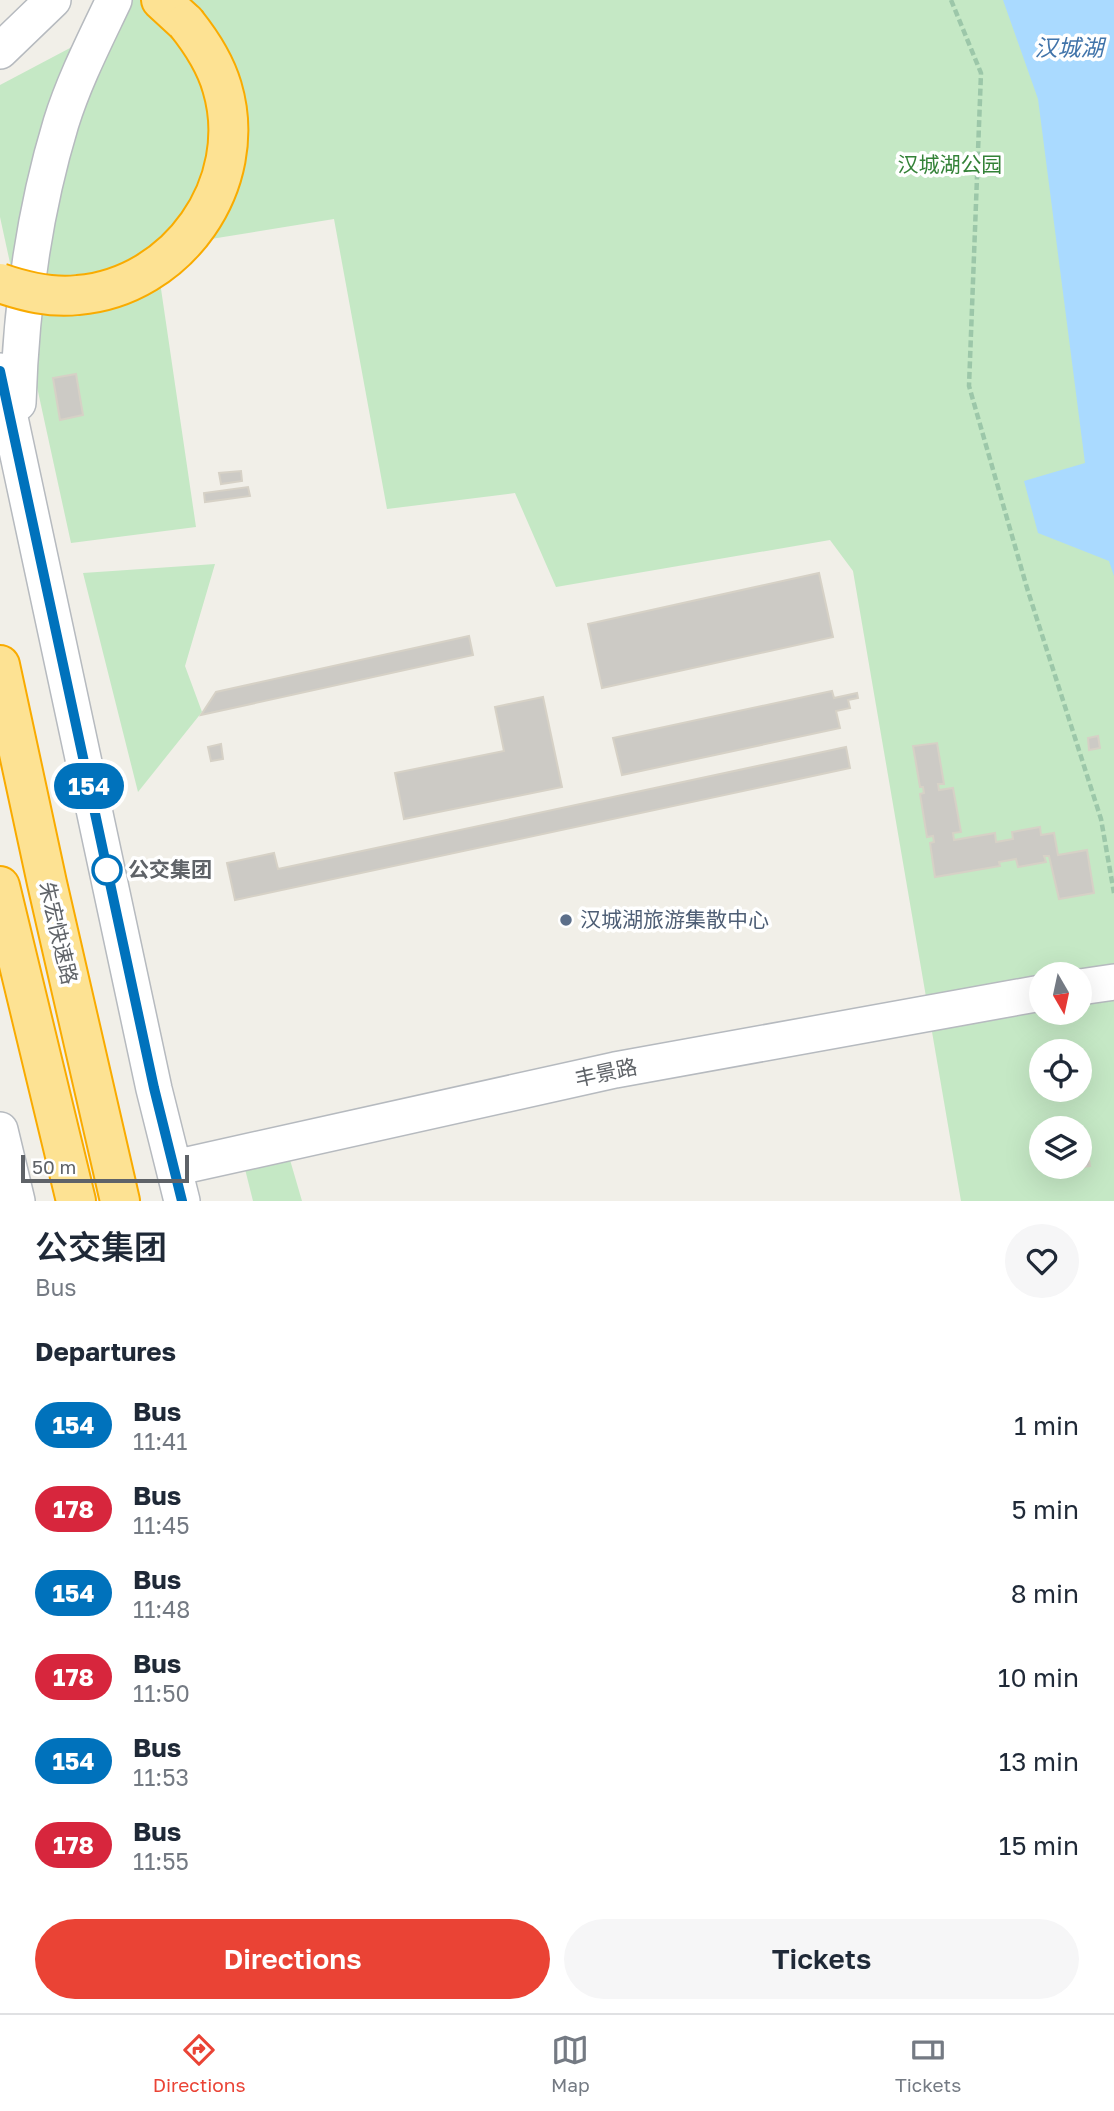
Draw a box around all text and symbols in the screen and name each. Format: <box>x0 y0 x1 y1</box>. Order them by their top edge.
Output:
water label: 汉城湖 <box>1035 33 1107 61</box>
park label: 汉城湖公园 <box>898 151 1003 177</box>
line badge: 154 <box>49 763 129 809</box>
text: 154 <box>68 771 110 800</box>
marker: 公交集团 <box>92 855 122 885</box>
place label: 公交集团 <box>128 856 212 882</box>
street label: 朱宏快速路 <box>34 879 83 987</box>
place label: 汉城湖旅游集散中心 <box>580 906 769 932</box>
marker: 汉城湖旅游集散中心 <box>558 912 574 928</box>
north arrow <box>1029 962 1092 1026</box>
map controls <box>1029 962 1092 1179</box>
button: locate <box>1029 1039 1092 1102</box>
street label: 丰景路 <box>572 1053 639 1091</box>
button: layers <box>1029 1116 1092 1179</box>
scale bar <box>21 1152 189 1184</box>
text: 50 m <box>32 1155 76 1178</box>
button: heart <box>1005 1224 1079 1298</box>
text: 公交集团 <box>35 1227 167 1266</box>
text: Bus <box>35 1273 77 1301</box>
text: Departures <box>35 1336 176 1367</box>
text: Bus <box>133 1396 181 1427</box>
text: 154 <box>53 1410 95 1439</box>
text: 1 min <box>1014 1410 1079 1441</box>
text: 11:41 <box>133 1427 187 1455</box>
text: Bus <box>133 1480 181 1511</box>
text: 178 <box>53 1494 94 1523</box>
text: 5 min <box>1011 1494 1079 1525</box>
text: 11:45 <box>133 1511 190 1539</box>
text: Bus <box>133 1564 181 1595</box>
text: 154 <box>53 1578 95 1607</box>
text: 8 min <box>1011 1578 1079 1609</box>
text: 11:48 <box>133 1595 190 1623</box>
text: Bus <box>133 1648 181 1679</box>
text: 178 <box>53 1662 94 1691</box>
text: 10 min <box>998 1662 1079 1693</box>
text: 11:50 <box>133 1679 190 1707</box>
text: Bus <box>133 1732 181 1763</box>
text: 154 <box>53 1746 95 1775</box>
text: 13 min <box>999 1746 1079 1777</box>
text: 11:53 <box>133 1763 189 1791</box>
text: Bus <box>133 1816 181 1847</box>
text: 178 <box>53 1830 94 1859</box>
text: 15 min <box>999 1830 1079 1861</box>
text: 11:55 <box>133 1847 189 1875</box>
button: Directions <box>35 1919 550 1999</box>
button: Tickets <box>564 1919 1079 1999</box>
tab: Directions <box>153 2031 246 2096</box>
tab: Map <box>551 2031 590 2096</box>
tab: Tickets <box>895 2031 961 2096</box>

